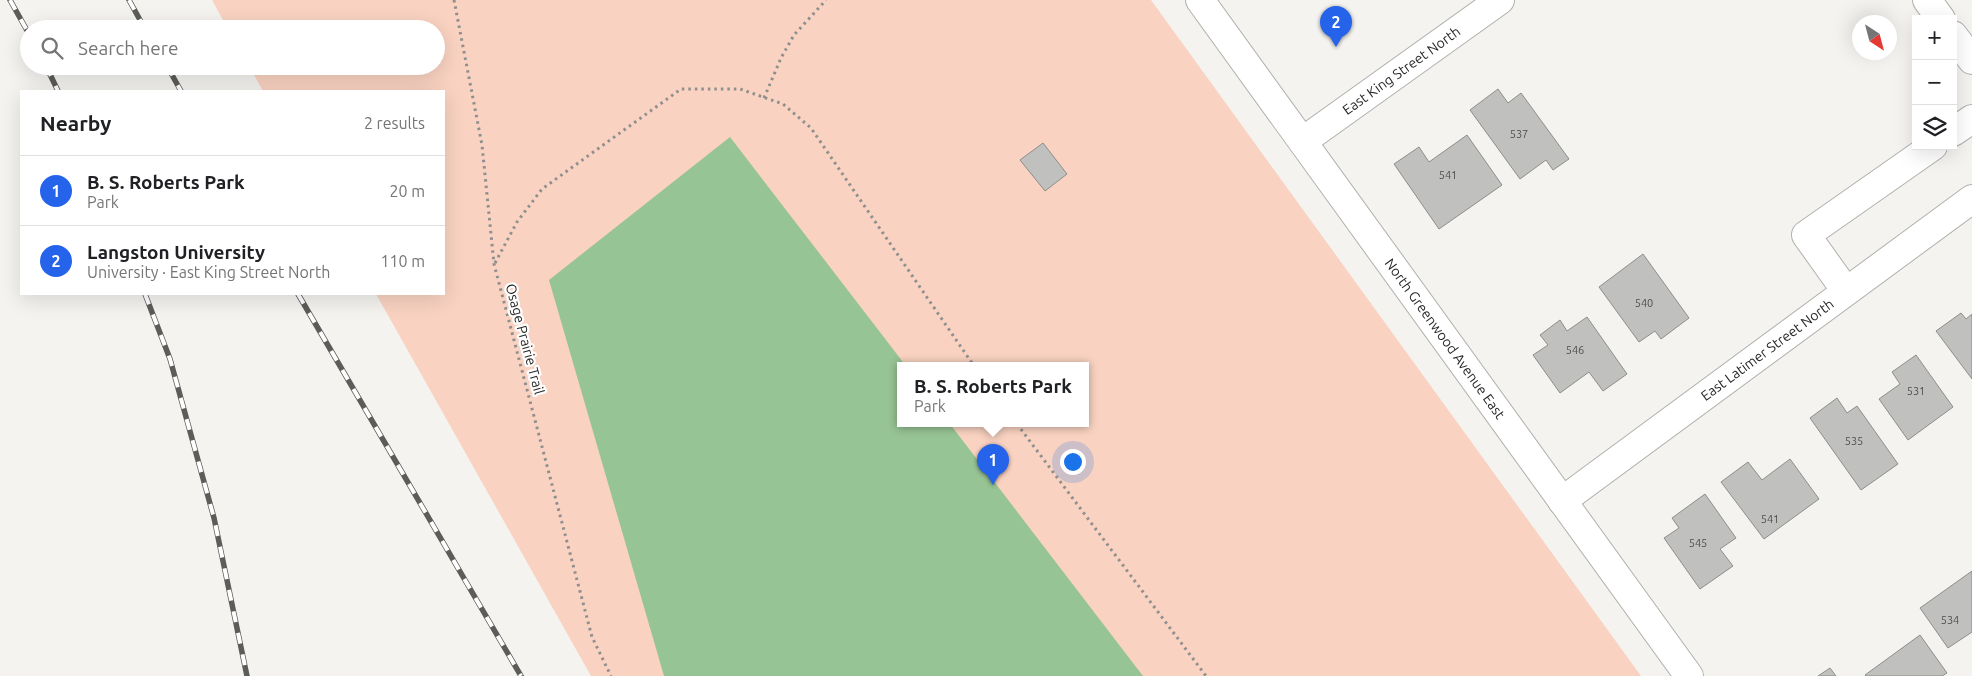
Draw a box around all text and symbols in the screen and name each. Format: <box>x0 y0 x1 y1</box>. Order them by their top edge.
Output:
pin: 2 <box>1320 6 1352 47</box>
north arrow <box>1852 15 1897 60</box>
map controls <box>1912 15 1957 150</box>
button: + <box>1912 15 1957 60</box>
search box <box>20 20 445 75</box>
street label: East King Street North <box>1340 23 1463 118</box>
icon: search <box>38 34 66 62</box>
text: Search here <box>78 37 178 59</box>
button: − <box>1912 60 1957 105</box>
button: layers <box>1912 105 1957 150</box>
text: Nearby <box>40 111 111 135</box>
text: 2 results <box>364 114 425 132</box>
house number: 537 <box>1510 128 1528 140</box>
house number: 541 <box>1439 169 1457 181</box>
text: B. S. Roberts Park <box>87 171 245 193</box>
text: 1 <box>51 182 61 200</box>
text: 20 m <box>389 182 425 200</box>
text: Park <box>87 193 119 211</box>
text: Langston University <box>87 241 265 263</box>
text: 2 <box>51 252 61 270</box>
text: 110 m <box>380 252 425 270</box>
street label: North Greenwood Avenue East <box>1382 255 1509 422</box>
text: University · East King Street North <box>87 263 330 281</box>
street label: Osage Prairie Trail <box>503 282 548 396</box>
street label: East Latimer Street North <box>1698 296 1837 404</box>
house number: 540 <box>1635 297 1653 309</box>
house number: 546 <box>1566 344 1584 356</box>
popup <box>897 362 1089 427</box>
text: B. S. Roberts Park <box>914 375 1072 397</box>
house number: 531 <box>1907 385 1925 397</box>
text: Park <box>914 397 946 415</box>
house number: 535 <box>1845 435 1863 447</box>
pin: 1 <box>977 444 1009 485</box>
your location <box>1060 449 1086 475</box>
house number: 541 <box>1761 513 1779 525</box>
house number: 545 <box>1689 537 1707 549</box>
house number: 534 <box>1941 614 1959 626</box>

